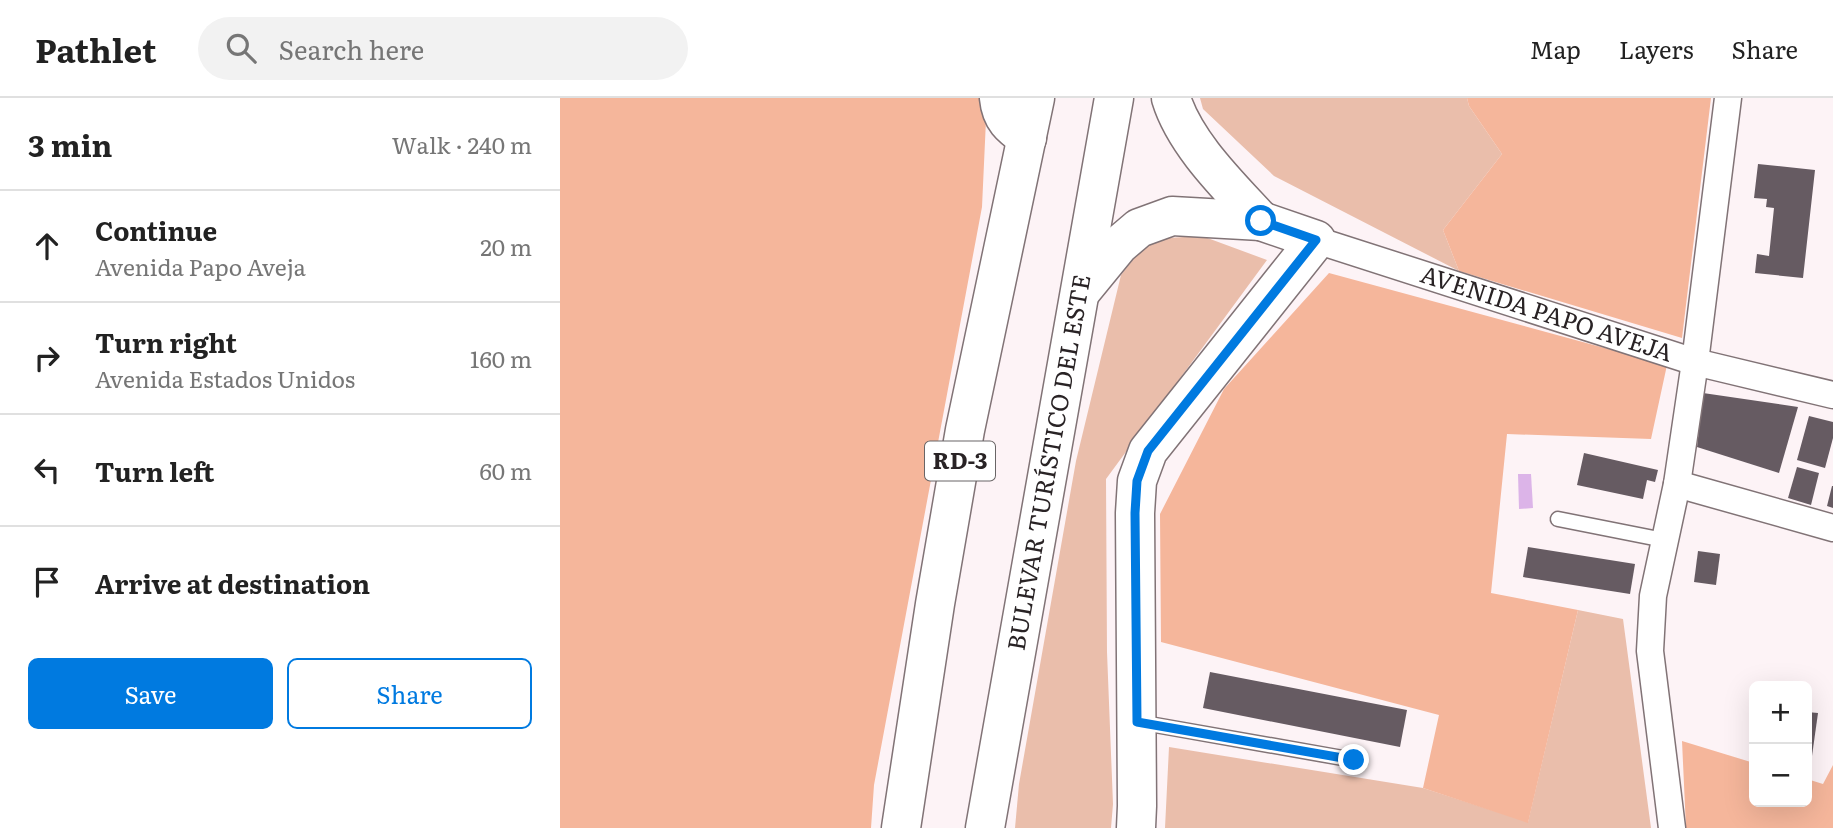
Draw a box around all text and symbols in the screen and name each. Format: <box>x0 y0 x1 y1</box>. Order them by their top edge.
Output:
search box <box>198 17 688 80</box>
text: Pathlet <box>35 24 156 73</box>
icon: search <box>222 29 260 67</box>
text: Search here <box>278 29 424 68</box>
text: Map <box>1530 31 1581 66</box>
text: Layers <box>1619 31 1693 66</box>
text: Share <box>1731 31 1798 66</box>
text: 3 min <box>28 122 112 166</box>
text: Walk · 240 m <box>392 127 532 161</box>
route start <box>1245 205 1276 236</box>
text: Continue <box>95 210 217 249</box>
icon: ahead <box>28 227 66 265</box>
text: 20 m <box>480 229 532 263</box>
text: Avenida Papo Aveja <box>95 249 306 283</box>
street label: AVENIDA PAPO AVEJA <box>1417 255 1678 369</box>
street label: BULEVAR TURÍSTICO DEL ESTE <box>997 271 1098 653</box>
text: Turn right <box>95 322 237 361</box>
icon: right <box>28 339 66 377</box>
text: 160 m <box>470 341 532 375</box>
text: Avenida Estados Unidos <box>95 361 355 395</box>
road number: RD-3 <box>925 442 995 480</box>
icon: left <box>28 451 66 489</box>
text: Turn left <box>95 451 214 490</box>
text: 60 m <box>479 453 532 487</box>
icon: arrive <box>28 563 66 601</box>
text: Arrive at destination <box>95 563 370 602</box>
button: Save <box>28 658 273 729</box>
button: Share <box>287 658 532 729</box>
map controls <box>1749 681 1812 807</box>
button: + <box>1749 681 1812 744</box>
route end <box>1338 744 1369 775</box>
button: − <box>1749 744 1812 807</box>

